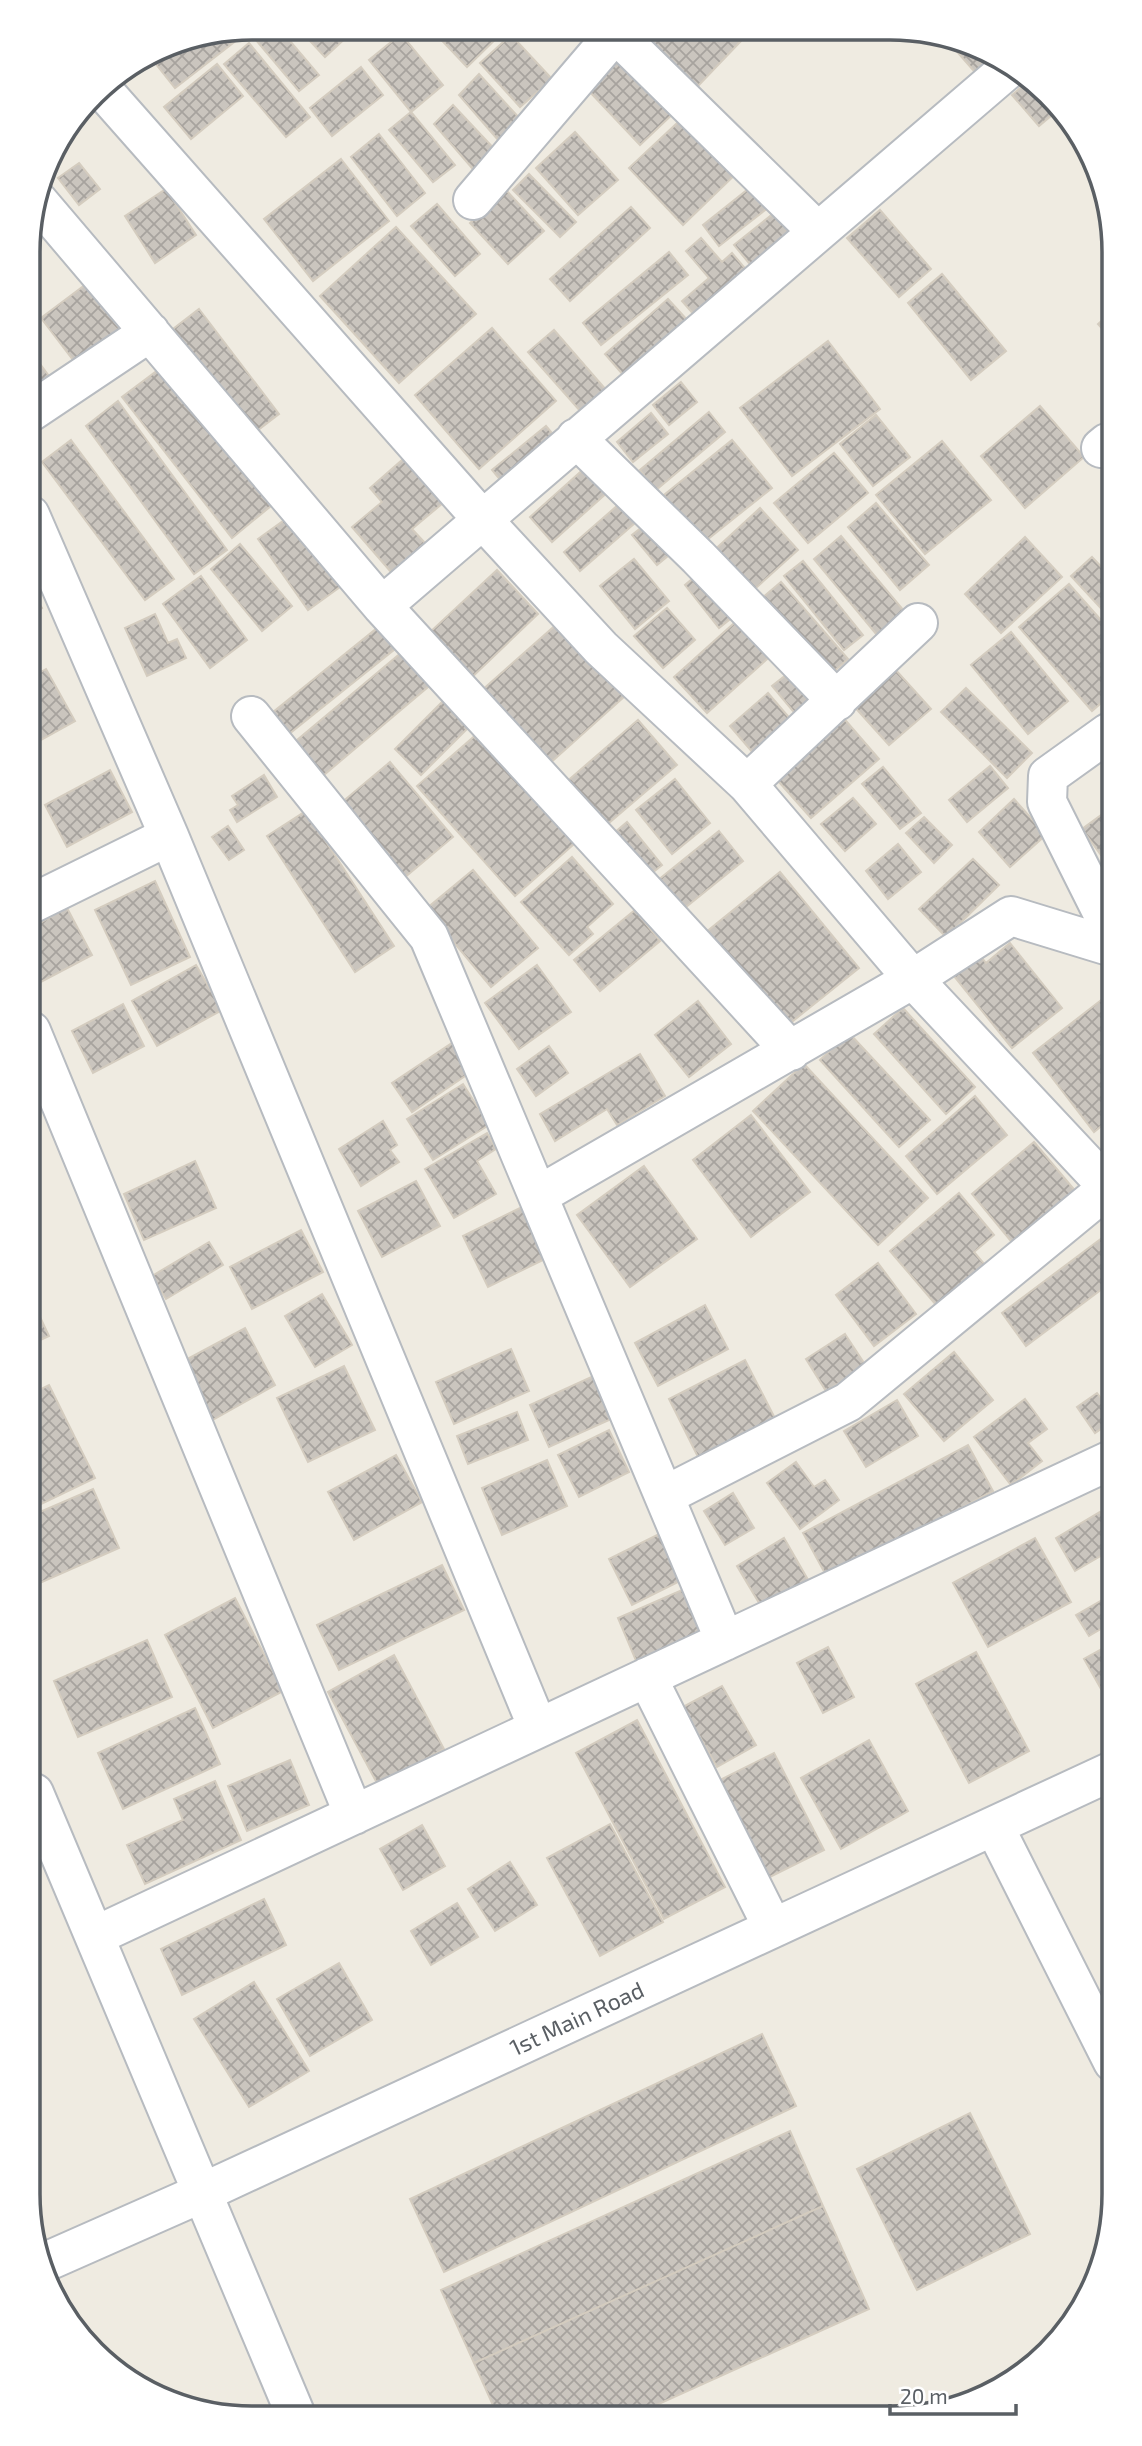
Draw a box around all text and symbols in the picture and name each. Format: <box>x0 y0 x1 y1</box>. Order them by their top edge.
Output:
street label: 1st Main Road <box>505 1975 648 2061</box>
scale bar <box>890 2372 1016 2416</box>
text: 20 m <box>900 2383 948 2408</box>

